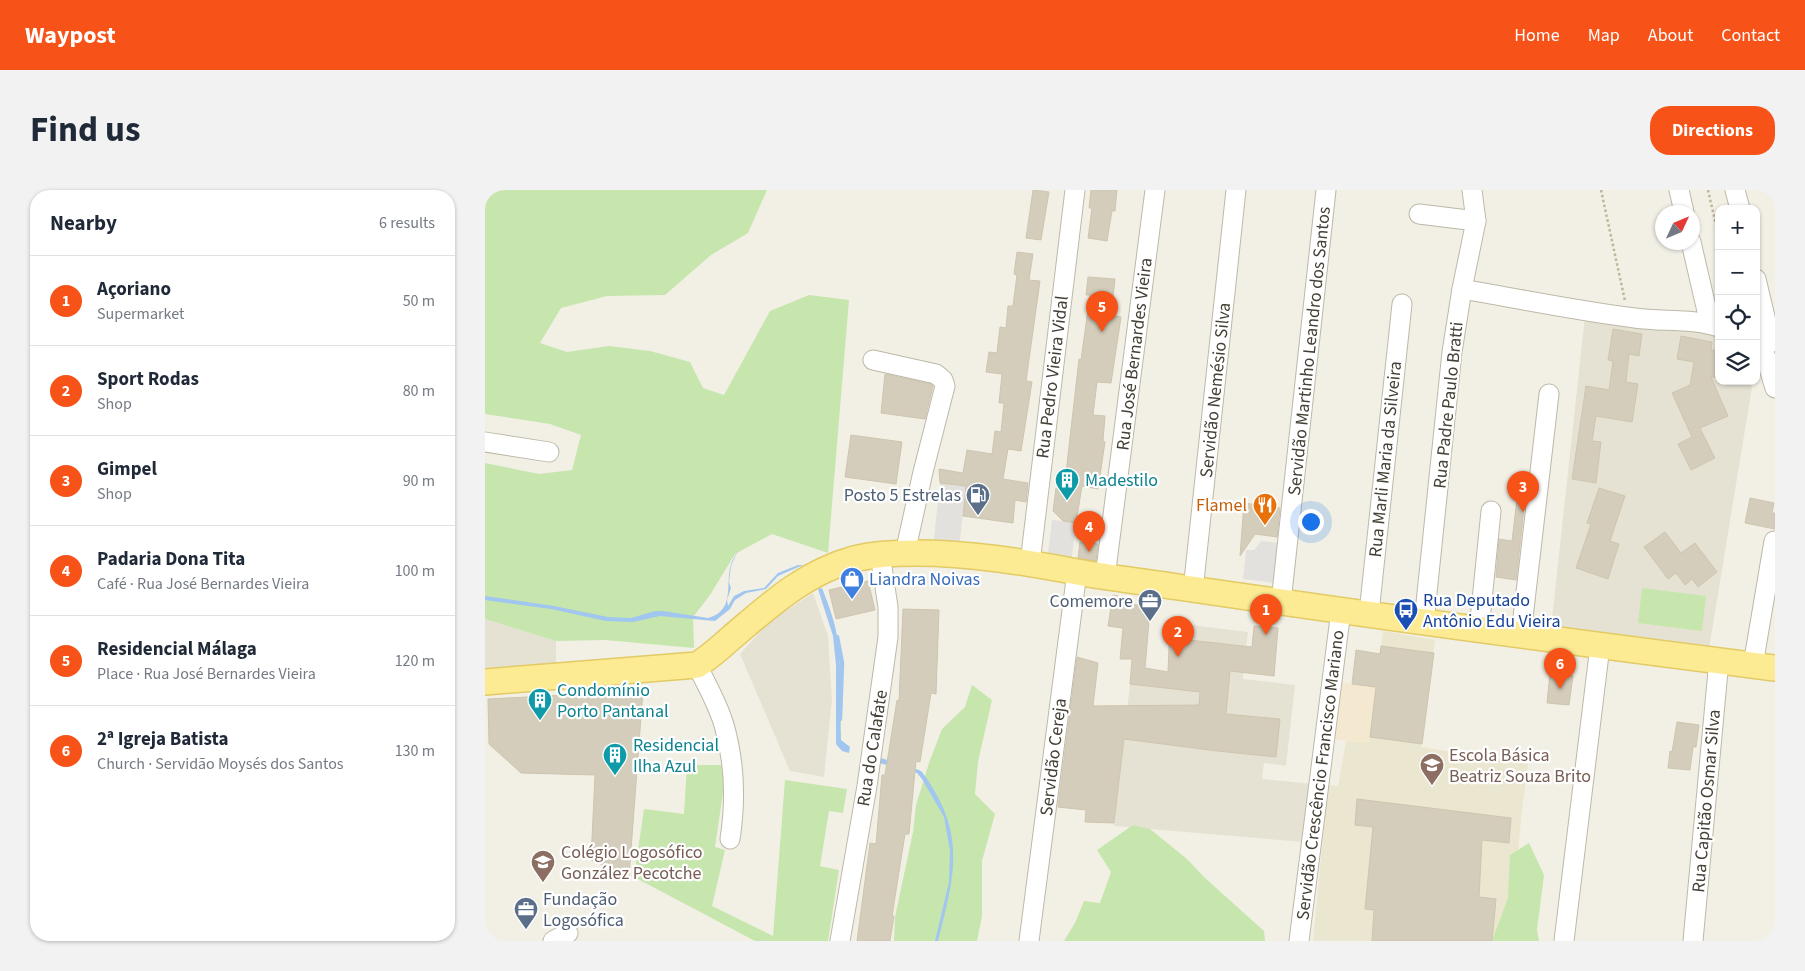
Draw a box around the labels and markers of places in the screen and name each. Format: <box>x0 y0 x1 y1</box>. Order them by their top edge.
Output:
pin: 5 <box>1086 291 1118 332</box>
building icon: Madestilo <box>1054 467 1080 501</box>
place label: Madestilo <box>1085 468 1158 493</box>
pin: 3 <box>1507 471 1539 512</box>
fuel station icon: Posto 5 Estrelas <box>965 482 991 516</box>
place label: Posto 5 Estrelas <box>844 483 961 508</box>
restaurant icon: Flamel <box>1252 492 1278 526</box>
place label: Flamel <box>1196 493 1247 518</box>
pin: 4 <box>1073 511 1105 552</box>
shop icon: Liandra Noivas <box>839 566 865 600</box>
place label: Liandra Noivas <box>869 567 980 592</box>
office icon: Comemore <box>1137 588 1163 622</box>
place label: Rua Deputado Antônio Edu Vieira <box>1423 588 1560 634</box>
place label: Comemore <box>1049 589 1133 614</box>
pin: 1 <box>1250 594 1282 635</box>
bus stop icon: Rua Deputado Antônio Edu Vieira <box>1393 597 1419 631</box>
pin: 2 <box>1162 616 1194 657</box>
pin: 6 <box>1544 648 1576 689</box>
place label: Condomínio Porto Pantanal <box>557 678 669 724</box>
building icon: Condomínio Porto Pantanal <box>527 687 553 721</box>
place label: Residencial Ilha Azul <box>633 733 719 779</box>
building icon: Residencial Ilha Azul <box>602 742 628 776</box>
place label: Escola Básica Beatriz Souza Brito <box>1449 743 1591 789</box>
school or university icon: Escola Básica Beatriz Souza Brito <box>1419 752 1445 786</box>
place label: Colégio Logosófico González Pecotche <box>561 840 703 886</box>
school or university icon: Colégio Logosófico González Pecotche <box>530 849 556 883</box>
place label: Fundação Logosófica <box>543 887 624 933</box>
office icon: Fundação Logosófica <box>513 896 539 930</box>

